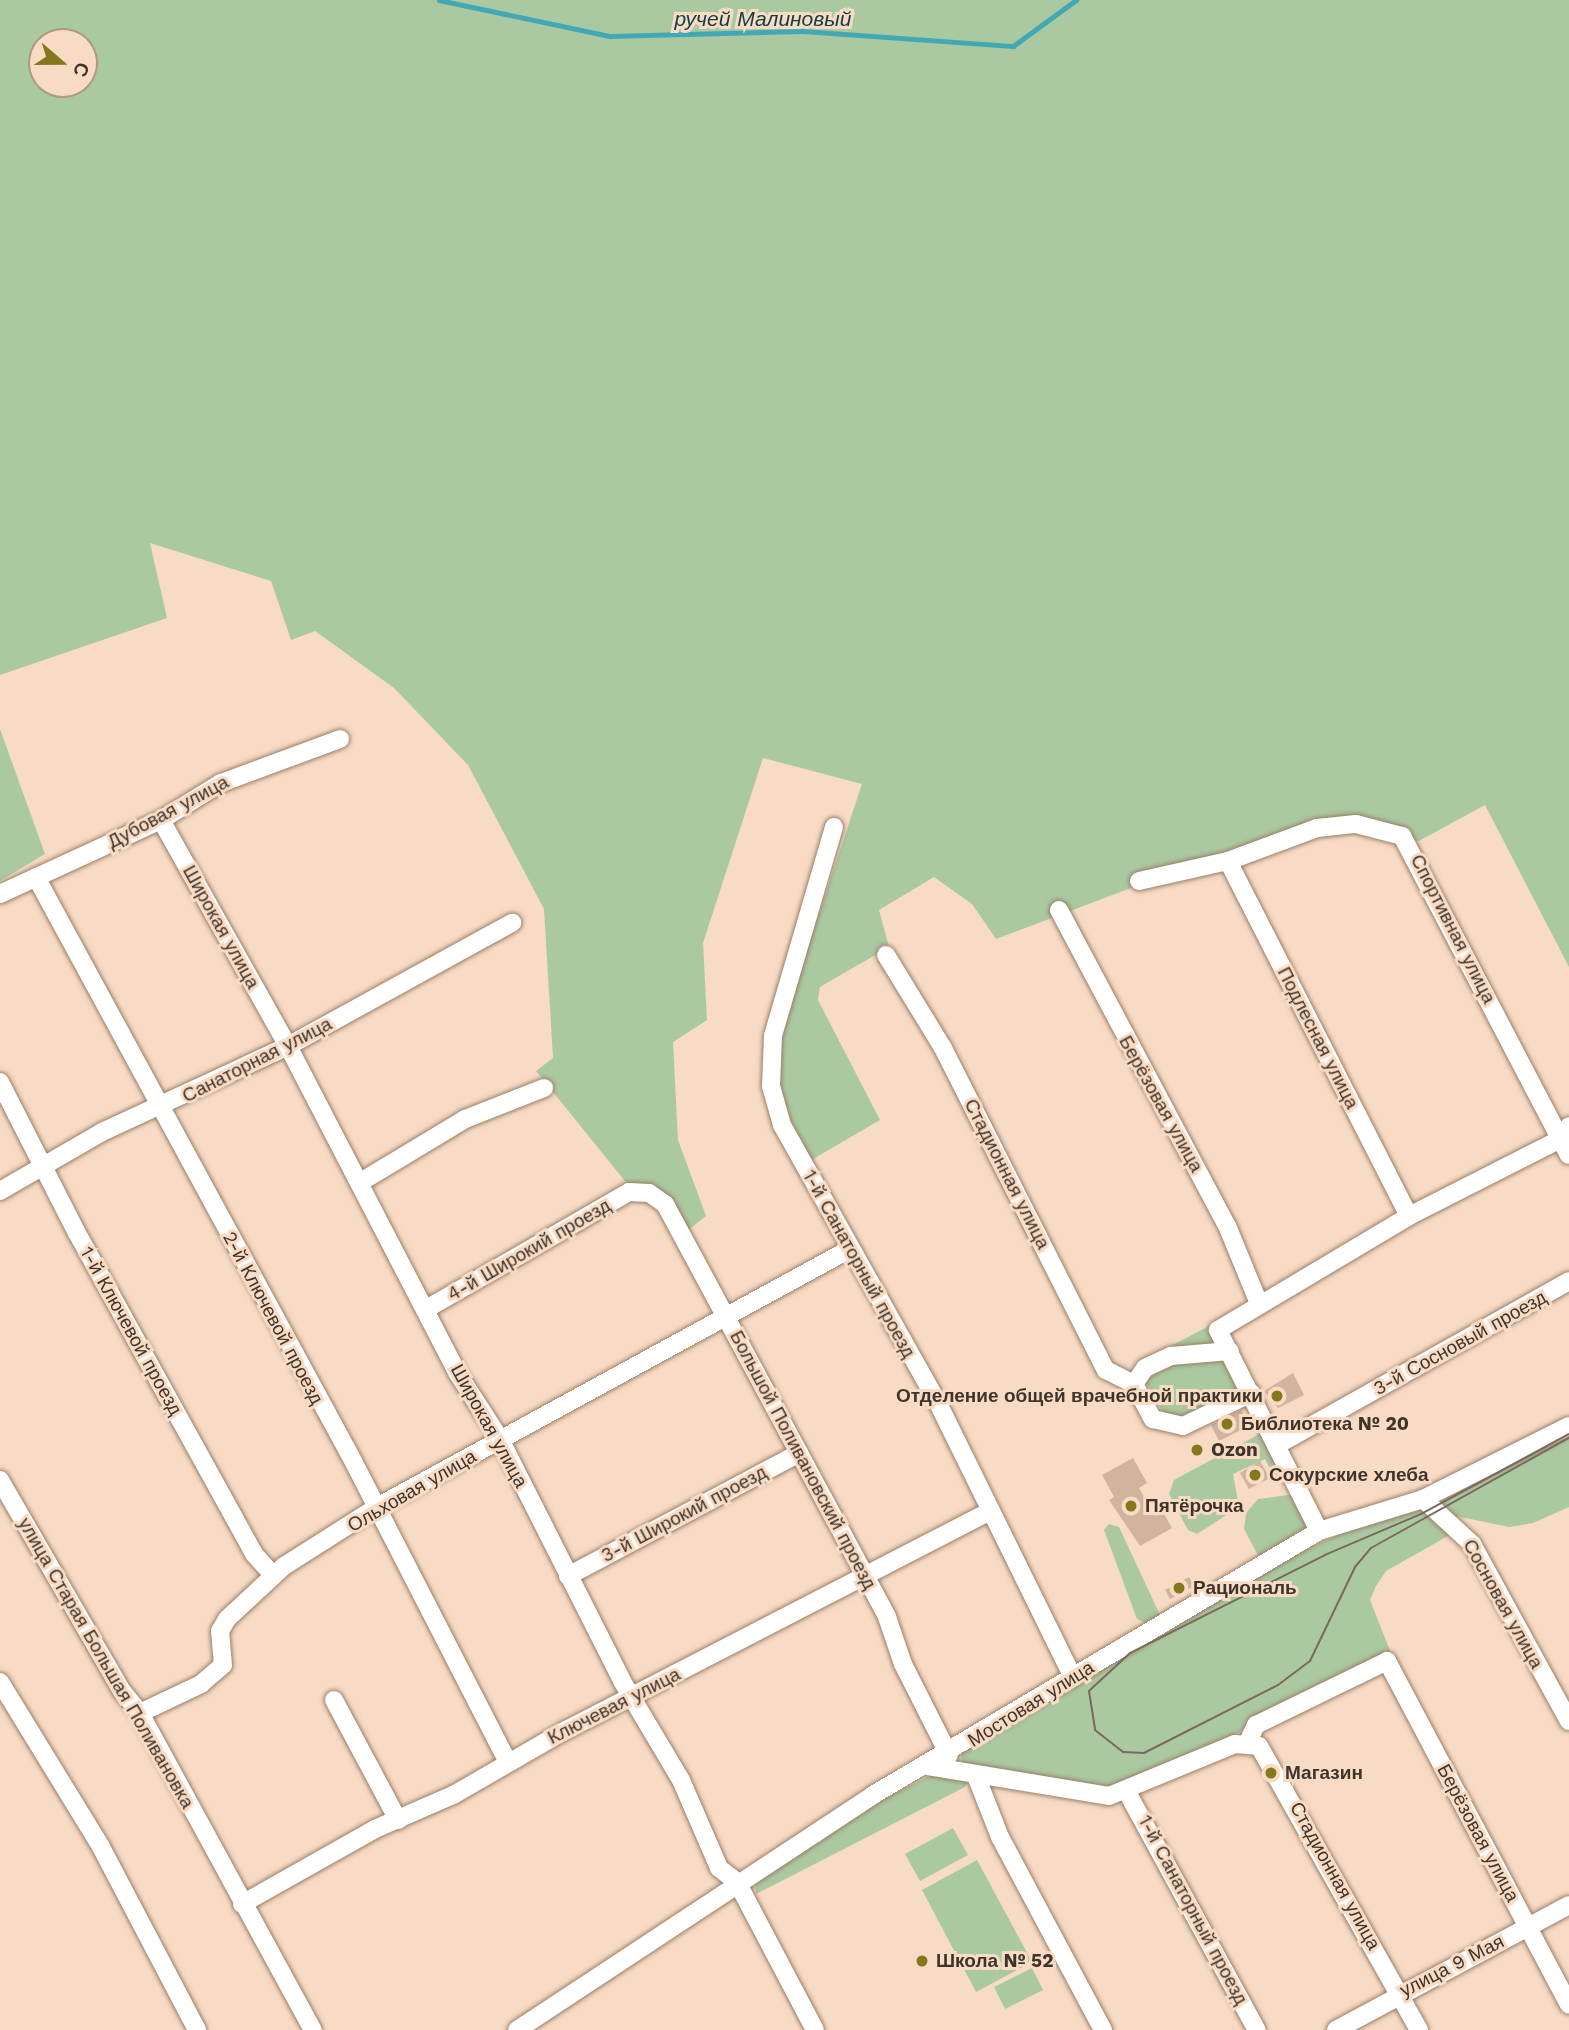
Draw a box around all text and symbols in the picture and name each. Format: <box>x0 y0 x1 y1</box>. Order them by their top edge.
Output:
water label: ручей Малиновый <box>675 6 851 32</box>
north arrow <box>28 28 98 98</box>
text: С <box>68 59 94 80</box>
street label: Дубовая улица <box>104 771 232 853</box>
street label: Спортивная улица <box>1406 851 1500 1007</box>
street label: Широкая улица <box>178 861 264 993</box>
street label: Подлесная улица <box>1272 963 1364 1113</box>
street label: Санаторная улица <box>178 1012 336 1108</box>
street label: Берёзовая улица <box>1114 1032 1208 1176</box>
street label: Стадионная улица <box>959 1095 1055 1253</box>
street label: 1-й Санаторный проезд <box>798 1166 920 1362</box>
street label: 4-й Широкий проезд <box>443 1194 615 1306</box>
street label: 2-й Ключевой проезд <box>218 1228 328 1408</box>
street label: 1-й Ключевой проезд <box>75 1243 187 1419</box>
street label: 3-й Сосновый проезд <box>1369 1286 1551 1400</box>
street label: Большой Поливановский проезд <box>725 1327 881 1593</box>
street label: Широкая улица <box>446 1360 532 1492</box>
place label: Отделение общей врачебной практики <box>896 1385 1263 1407</box>
marker: Отделение общей врачебной практики <box>1269 1388 1285 1404</box>
place label: Библиотека № 20 <box>1241 1413 1409 1435</box>
marker: Библиотека № 20 <box>1219 1416 1235 1432</box>
place label: Ozon <box>1211 1439 1258 1461</box>
marker: Ozon <box>1189 1442 1205 1458</box>
street label: Ольховая улица <box>344 1445 480 1537</box>
street label: 3-й Широкий проезд <box>597 1461 771 1567</box>
place label: Сокурские хлеба <box>1269 1464 1429 1486</box>
marker: Сокурские хлеба <box>1247 1467 1263 1483</box>
place label: Пятёрочка <box>1145 1495 1243 1517</box>
marker: Пятёрочка <box>1123 1498 1139 1514</box>
street label: улица Старая Большая Поливановка <box>13 1514 199 1812</box>
street label: Сосновая улица <box>1458 1535 1548 1673</box>
place label: Рациональ <box>1193 1577 1297 1599</box>
marker: Рациональ <box>1171 1580 1187 1596</box>
street label: Мостовая улица <box>964 1656 1098 1752</box>
street label: Ключевая улица <box>544 1663 684 1749</box>
street label: Берёзовая улица <box>1432 1760 1524 1906</box>
place label: Магазин <box>1285 1762 1363 1784</box>
marker: Магазин <box>1263 1765 1279 1781</box>
street label: Стадионная улица <box>1285 1798 1385 1954</box>
street label: 1-й Санаторный проезд <box>1133 1811 1253 2009</box>
street label: улица 9 Мая <box>1396 1930 1508 2002</box>
place label: Школа № 52 <box>936 1950 1054 1972</box>
marker: Школа № 52 <box>914 1953 930 1969</box>

